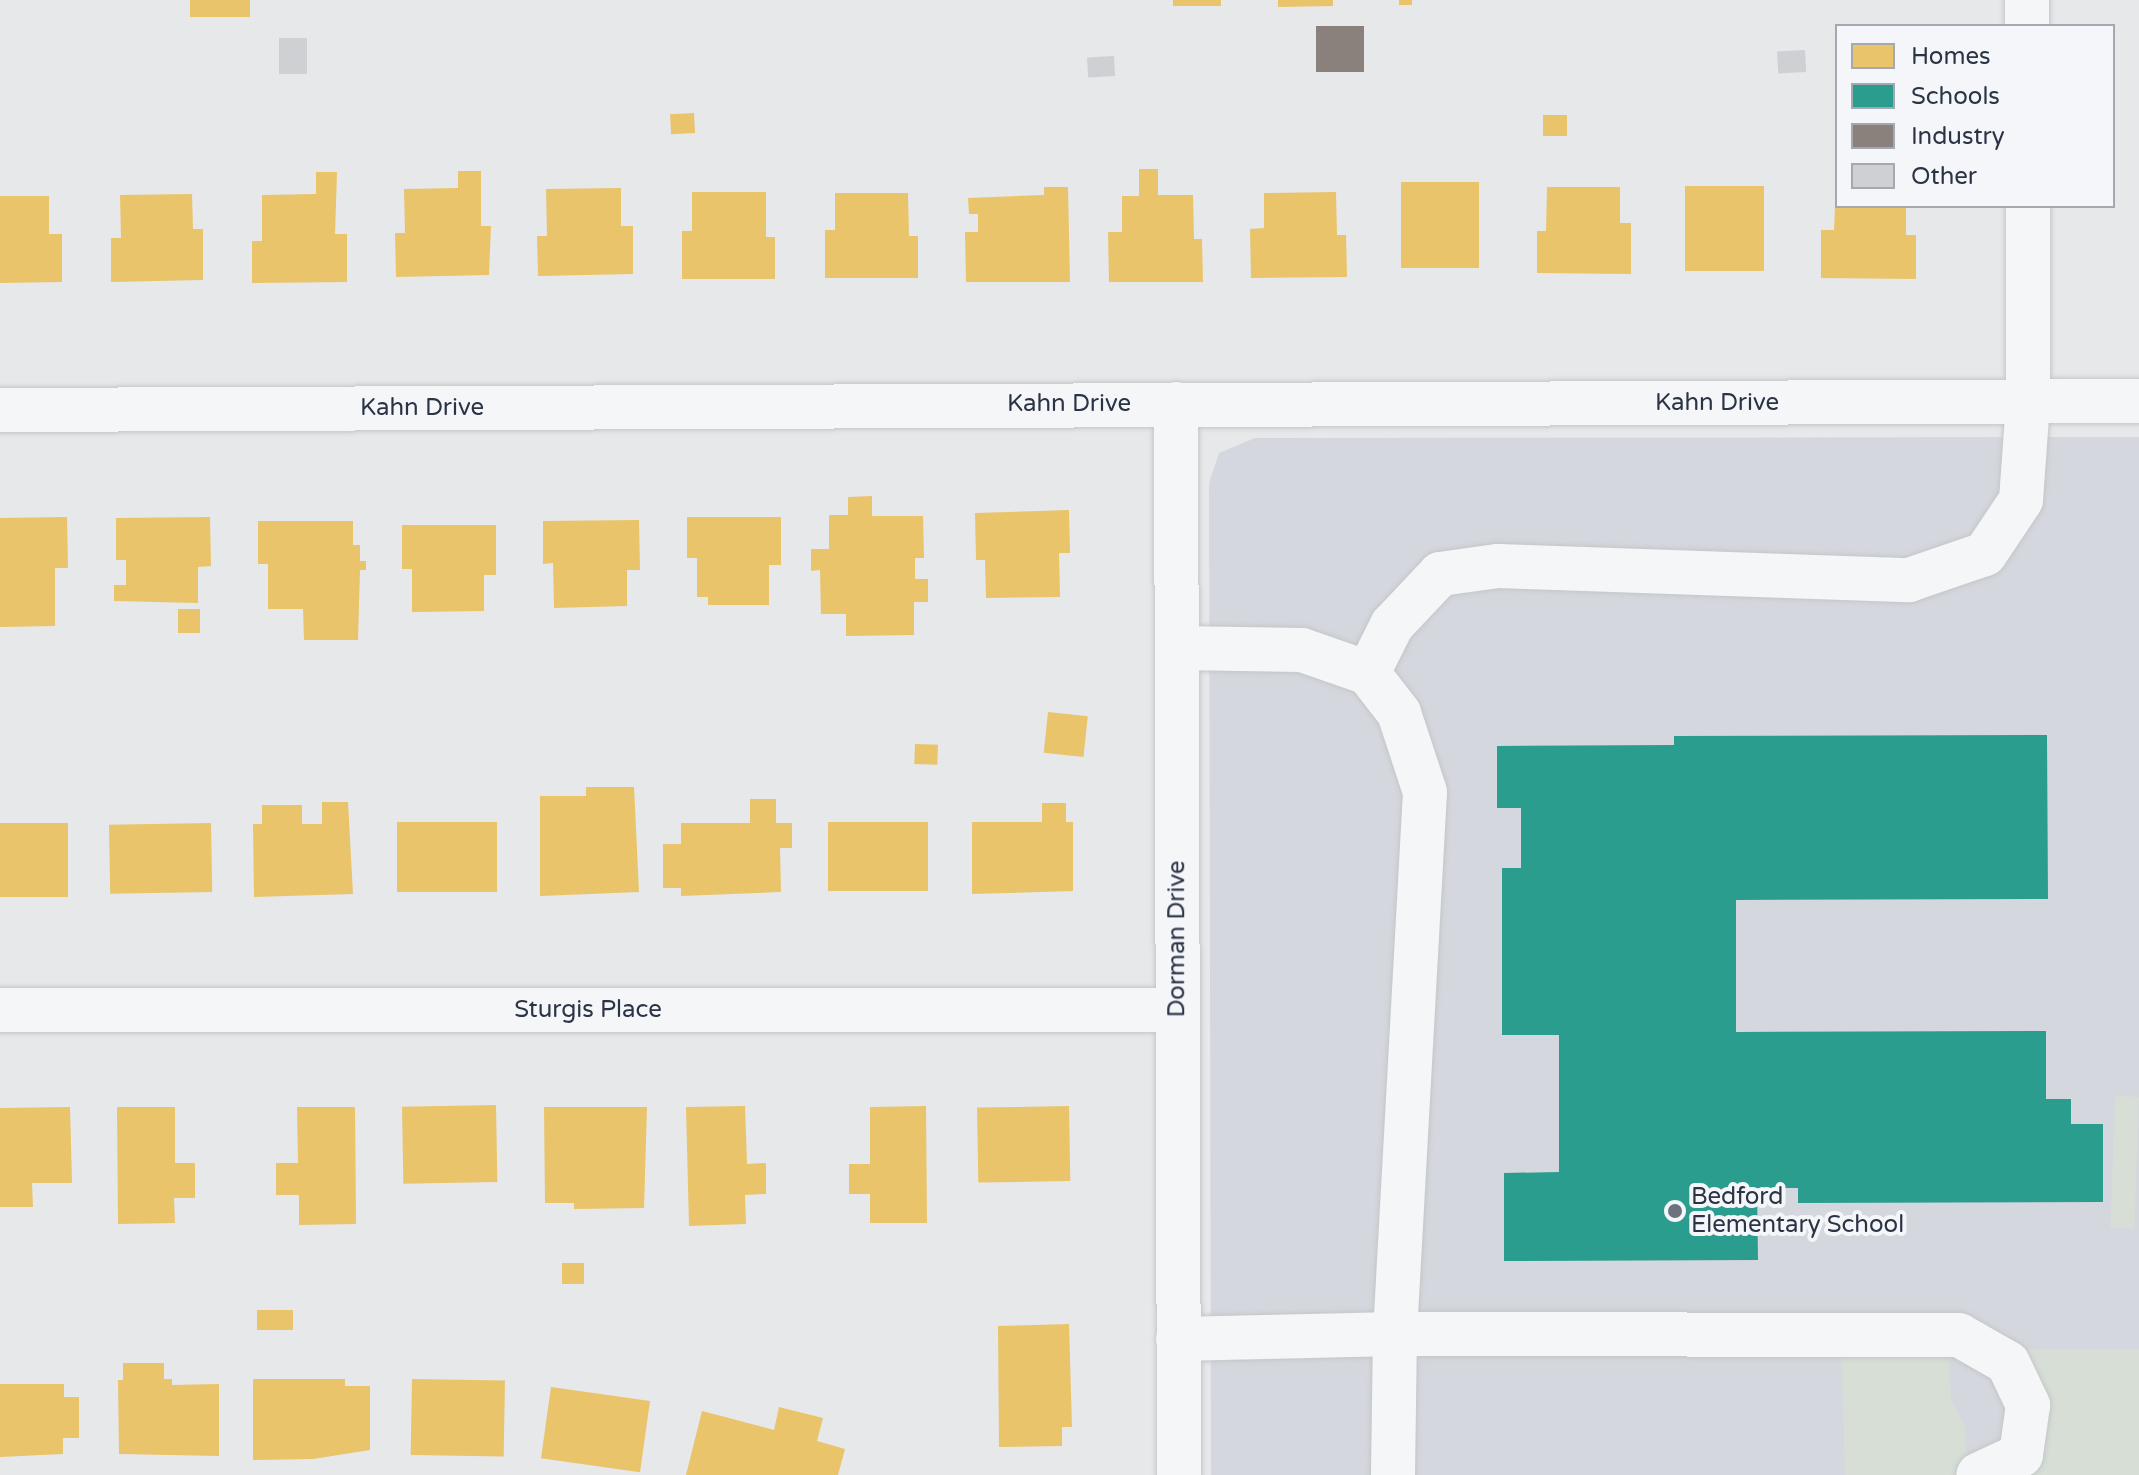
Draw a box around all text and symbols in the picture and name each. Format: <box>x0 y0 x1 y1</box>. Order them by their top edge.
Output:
legend <box>1835 24 2115 208</box>
text: Homes <box>1911 42 1991 71</box>
text: Schools <box>1911 82 2000 111</box>
text: Industry <box>1911 122 2005 151</box>
text: Other <box>1911 162 1977 191</box>
street label: Kahn Drive <box>1655 389 1779 417</box>
street label: Kahn Drive <box>1007 390 1131 418</box>
street label: Kahn Drive <box>360 394 484 422</box>
street label: Dorman Drive <box>1163 861 1191 1017</box>
street label: Sturgis Place <box>514 996 662 1024</box>
place label: Bedford Elementary School <box>1691 1183 1904 1239</box>
marker: Bedford Elementary School <box>1666 1202 1684 1220</box>

